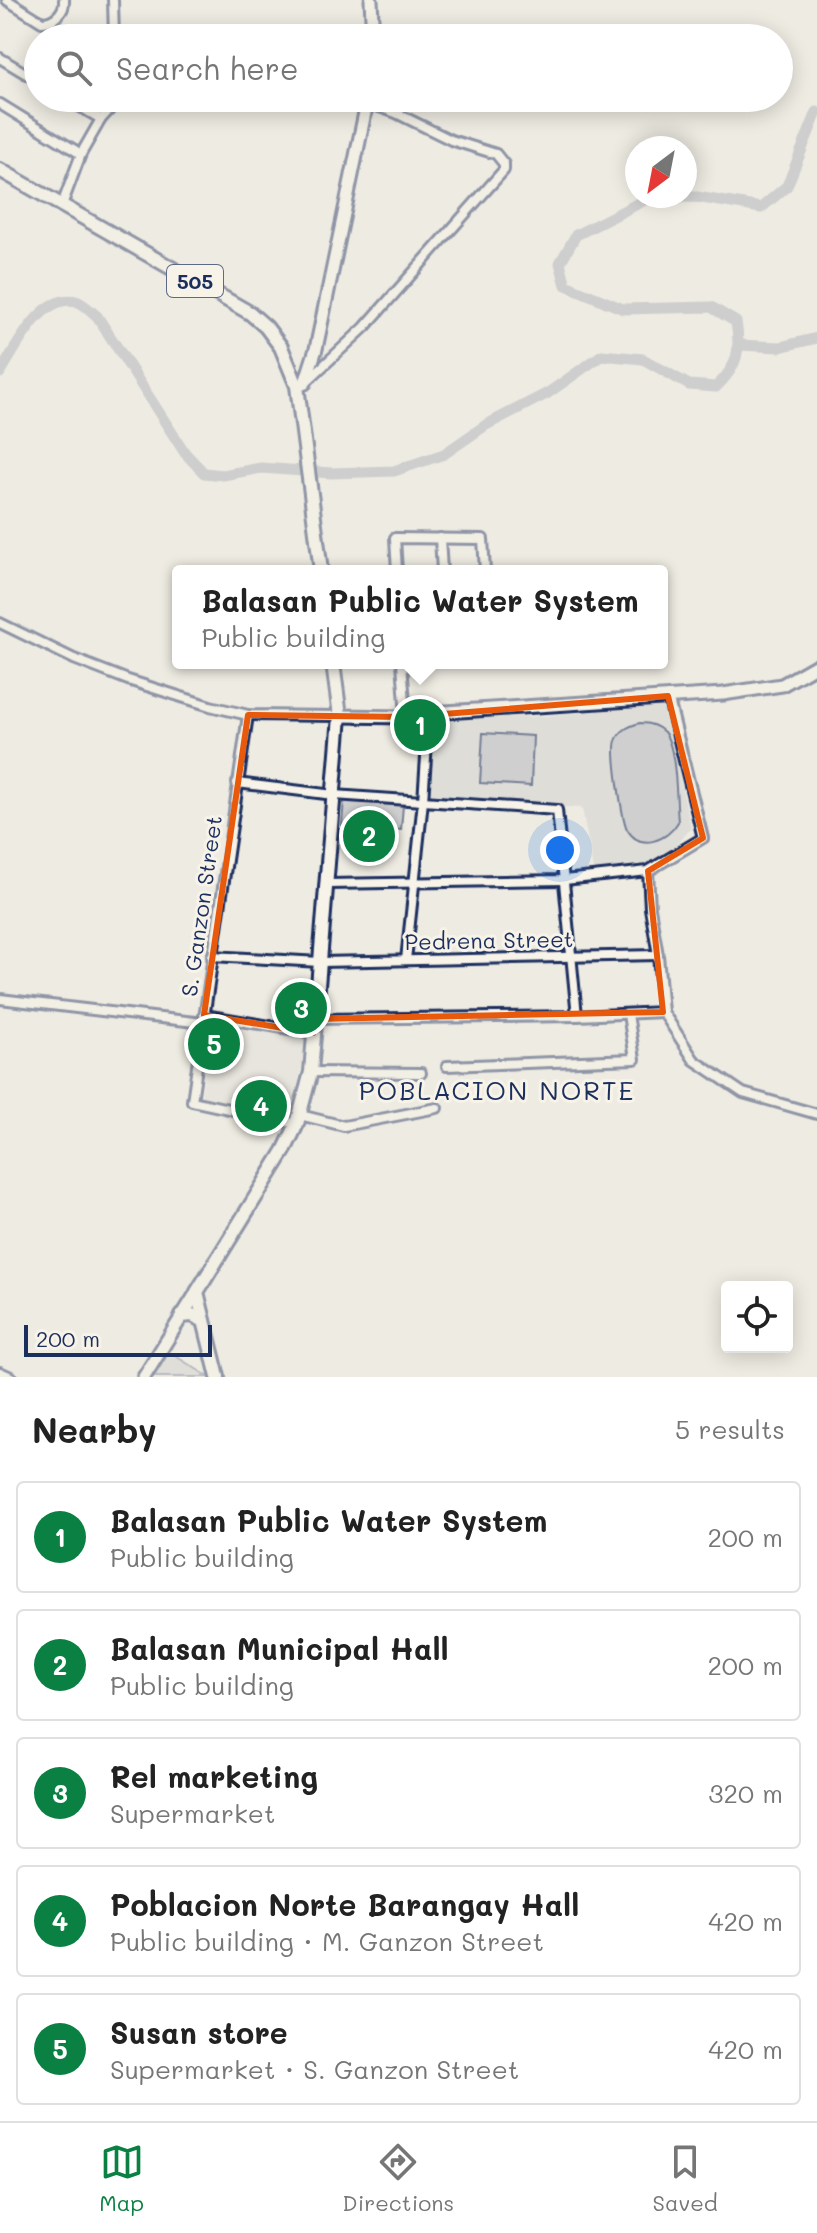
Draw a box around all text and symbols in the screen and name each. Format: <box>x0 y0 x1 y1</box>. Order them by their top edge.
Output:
search box <box>24 24 793 112</box>
icon: search <box>52 46 96 90</box>
text: Search here <box>116 48 299 88</box>
north arrow <box>625 136 697 208</box>
road number: 505 <box>167 265 223 297</box>
popup <box>172 565 668 669</box>
text: Balasan Public Water System <box>201 580 639 620</box>
text: Public building <box>201 620 385 654</box>
pin: 1 <box>394 695 446 755</box>
pin: 2 <box>343 806 395 866</box>
street label: S. Ganzon Street <box>174 814 228 998</box>
your location <box>540 830 580 870</box>
street label: Pedrena Street <box>404 924 574 956</box>
pin: 3 <box>275 978 327 1038</box>
pin: 5 <box>188 1014 240 1074</box>
district label: POBLACION NORTE <box>359 1073 635 1107</box>
pin: 4 <box>235 1076 287 1136</box>
map controls <box>721 1281 793 1353</box>
button: locate <box>721 1281 793 1353</box>
scale bar <box>24 1321 212 1357</box>
text: 200 m <box>36 1324 100 1353</box>
text: Nearby <box>32 1407 157 1452</box>
text: 5 results <box>675 1412 785 1446</box>
text: Balasan Public Water System <box>110 1500 547 1540</box>
text: 1 <box>54 1520 66 1554</box>
text: 200 m <box>707 1520 783 1554</box>
text: Public building <box>110 1540 294 1574</box>
text: Balasan Municipal Hall <box>110 1628 449 1668</box>
text: 2 <box>53 1648 67 1682</box>
text: 200 m <box>707 1648 783 1682</box>
text: Public building <box>110 1668 294 1702</box>
text: Rel marketing <box>110 1756 318 1796</box>
text: 3 <box>52 1776 68 1810</box>
text: 320 m <box>708 1776 783 1810</box>
text: Supermarket <box>110 1796 275 1830</box>
text: Poblacion Norte Barangay Hall <box>110 1884 579 1924</box>
text: 4 <box>52 1904 68 1938</box>
text: 420 m <box>708 1904 783 1938</box>
text: Public building · M. Ganzon Street <box>110 1924 544 1958</box>
text: Susan store <box>110 2012 288 2052</box>
text: 5 <box>52 2032 68 2066</box>
text: 420 m <box>708 2032 783 2066</box>
text: Supermarket · S. Ganzon Street <box>110 2052 519 2086</box>
tab: Map <box>99 2140 144 2217</box>
tab: Directions <box>342 2140 454 2217</box>
tab: Saved <box>653 2140 718 2217</box>

